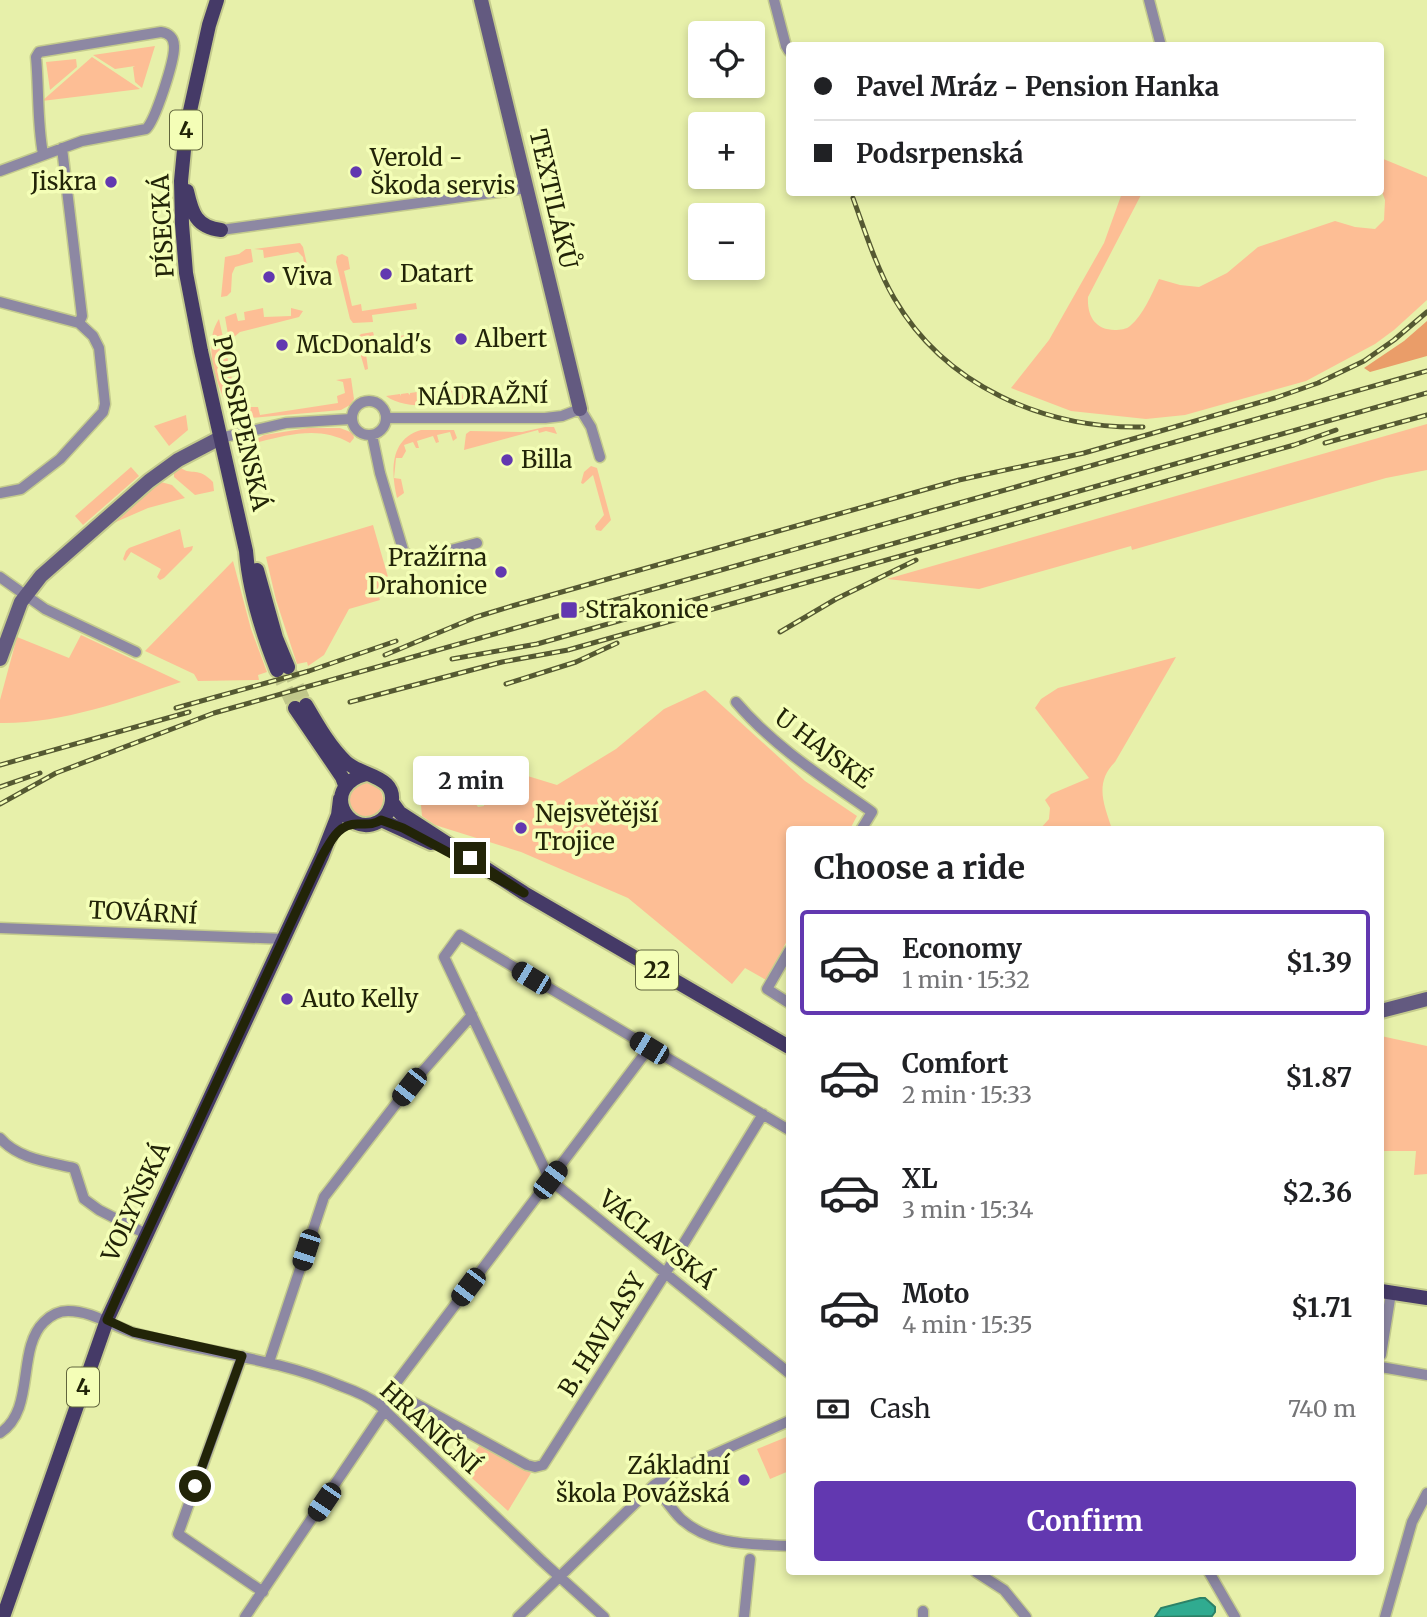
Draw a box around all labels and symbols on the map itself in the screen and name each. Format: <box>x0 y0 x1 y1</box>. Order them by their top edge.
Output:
road number: 4 <box>170 111 202 150</box>
street label: TEXTILÁKŮ <box>522 126 587 272</box>
place label: Verold - Škoda servis <box>369 142 516 201</box>
marker: Verold - Škoda servis <box>348 164 364 180</box>
place label: Jiskra <box>30 166 97 197</box>
street label: PÍSECKÁ <box>143 173 181 279</box>
marker: Jiskra <box>103 174 119 190</box>
place label: Datart <box>400 258 474 289</box>
place label: Viva <box>282 261 333 292</box>
marker: Datart <box>378 266 394 282</box>
marker: Viva <box>261 269 277 285</box>
place label: Albert <box>474 323 548 354</box>
place label: McDonald's <box>296 329 431 360</box>
marker: Albert <box>453 331 469 347</box>
street label: PODSRPENSKÁ <box>206 332 277 515</box>
marker: McDonald's <box>274 337 290 353</box>
street label: NÁDRAŽNÍ <box>417 378 549 412</box>
place label: Billa <box>521 444 573 475</box>
marker: Billa <box>499 452 515 468</box>
place label: Pražírna Drahonice <box>368 542 487 601</box>
marker: Pražírna Drahonice <box>493 564 509 580</box>
place label: Strakonice <box>585 594 709 625</box>
marker: Strakonice <box>559 600 579 620</box>
street label: U HAJSKÉ <box>768 701 879 796</box>
callout: 2 min <box>412 756 528 806</box>
place label: Nejsvětější Trojice <box>535 798 660 857</box>
marker: Nejsvětější Trojice <box>513 820 529 836</box>
route end <box>454 842 486 874</box>
street label: TOVÁRNÍ <box>88 893 198 931</box>
road number: 22 <box>636 951 678 990</box>
car <box>508 958 555 998</box>
place label: Auto Kelly <box>300 983 418 1014</box>
marker: Auto Kelly <box>279 991 295 1007</box>
car <box>626 1028 673 1068</box>
car <box>388 1064 431 1110</box>
street label: VOLYŇSKÁ <box>93 1136 177 1267</box>
car <box>529 1157 572 1203</box>
street label: VÁCLAVSKÁ <box>592 1183 723 1297</box>
car <box>290 1227 323 1273</box>
car <box>447 1264 490 1310</box>
street label: B. HAVLASY <box>551 1267 652 1402</box>
road number: 4 <box>67 1368 99 1406</box>
street label: HRANIČNÍ <box>374 1374 488 1481</box>
place label: Základní škola Povážská <box>556 1450 731 1509</box>
route start <box>179 1470 211 1502</box>
marker: Základní škola Povážská <box>736 1472 752 1488</box>
car <box>304 1479 345 1525</box>

